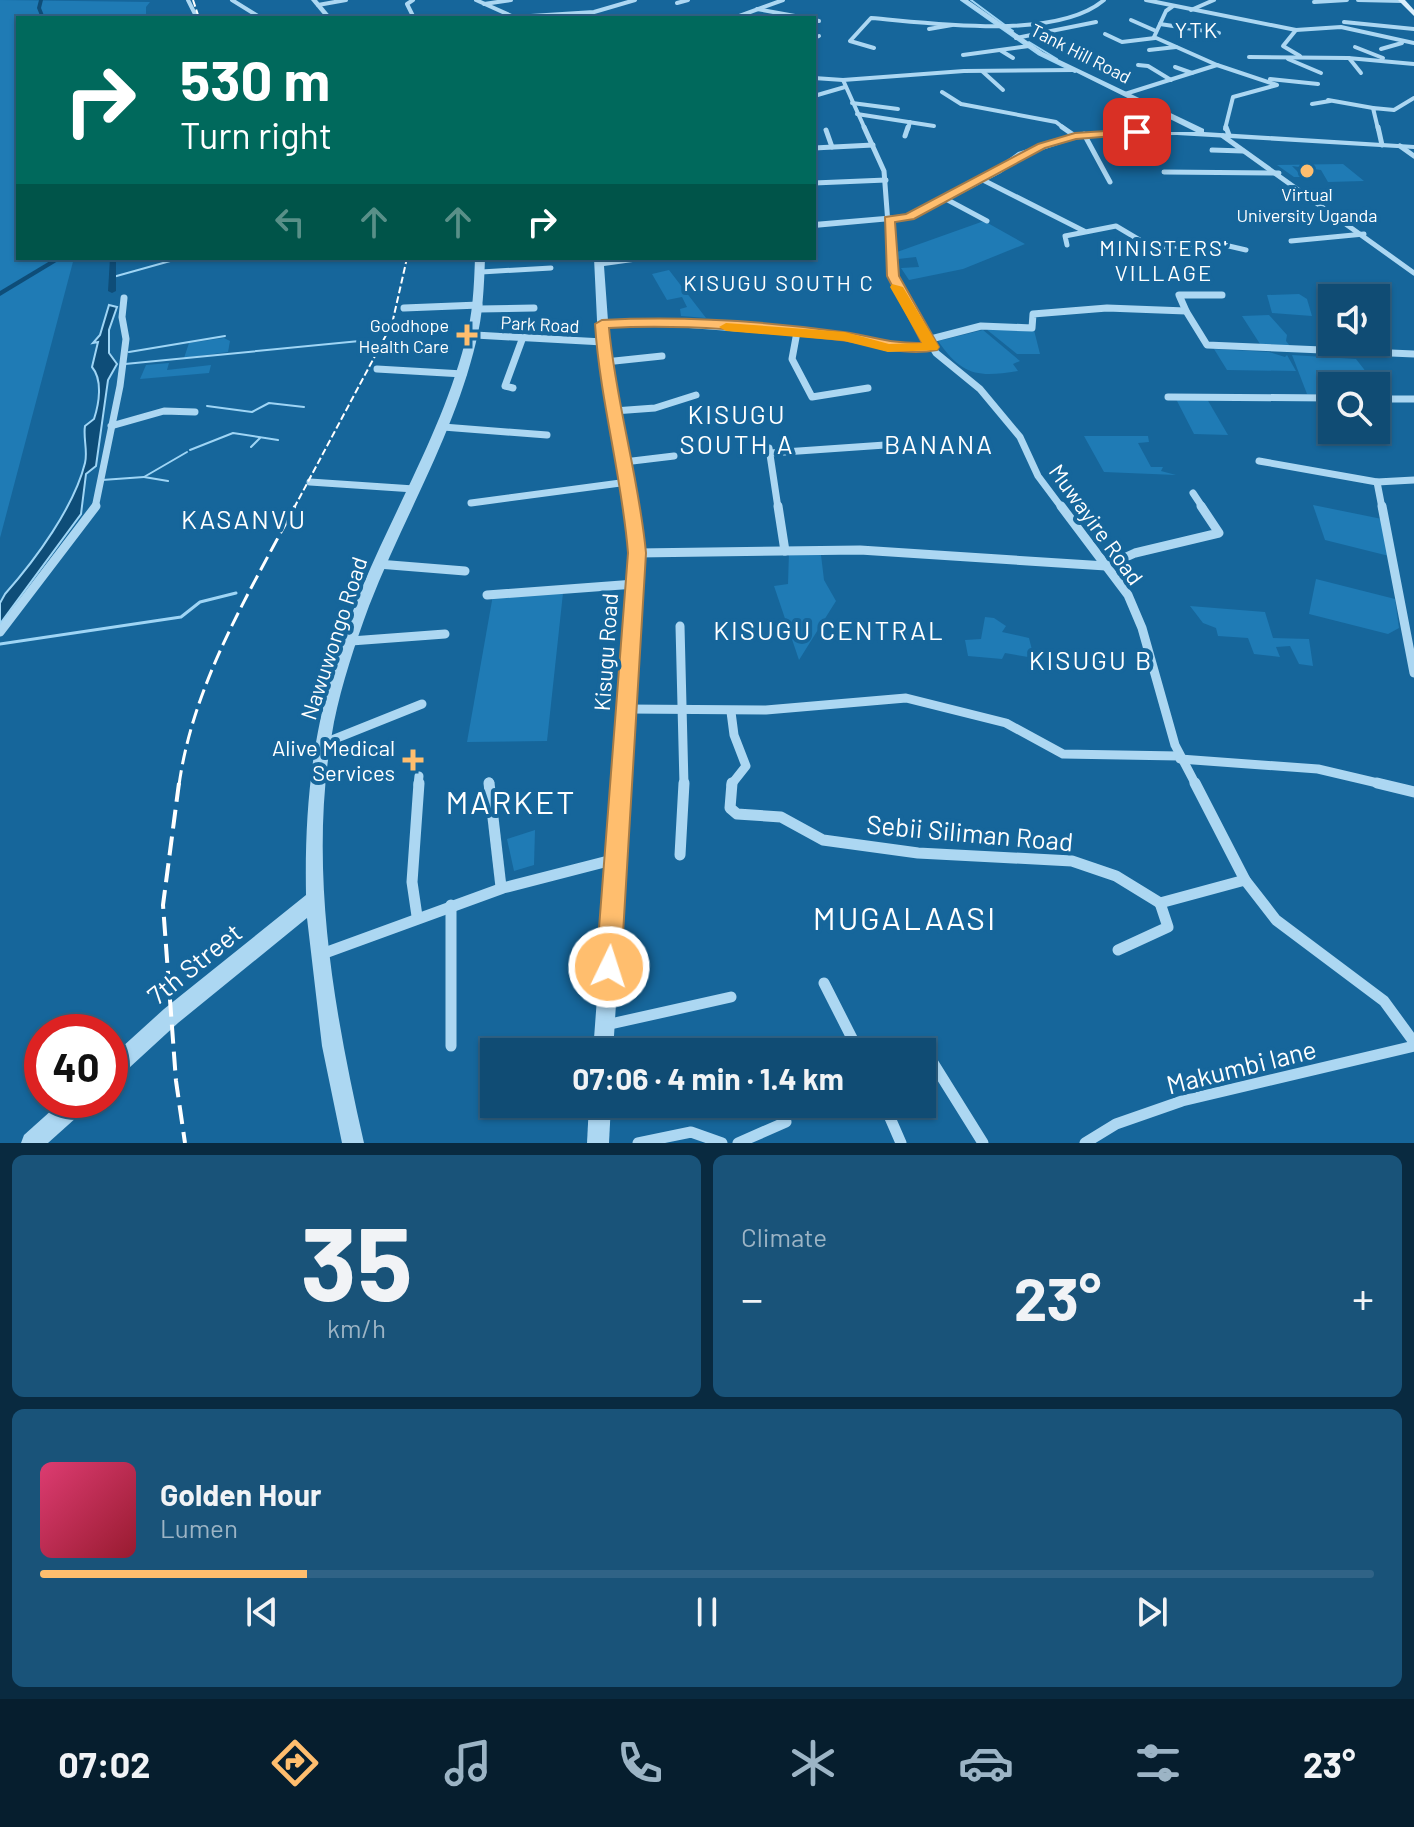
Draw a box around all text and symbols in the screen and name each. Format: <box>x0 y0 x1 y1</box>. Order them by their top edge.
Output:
district label: YTK <box>1175 16 1219 42</box>
street label: Tank Hill Road <box>1027 18 1135 88</box>
text: 530 m <box>180 45 330 112</box>
icon: right <box>48 48 152 152</box>
pin <box>1103 98 1171 166</box>
icon: arrive <box>1115 110 1159 154</box>
text: Turn right <box>180 113 332 156</box>
marker: Virtual University Uganda <box>1298 162 1316 180</box>
place label: Virtual University Uganda <box>1236 183 1378 226</box>
icon: left <box>268 200 312 244</box>
icon: ahead <box>352 200 396 244</box>
icon: ahead <box>436 200 480 244</box>
icon: right <box>520 200 564 244</box>
district label: MINISTERS' VILLAGE <box>1099 234 1229 285</box>
district label: KISUGU SOUTH C <box>683 269 875 295</box>
map controls <box>1318 284 1390 444</box>
button: sound <box>1318 284 1390 356</box>
street label: Park Road <box>500 311 580 337</box>
place label: Goodhope Health Care <box>358 314 449 357</box>
marker: Goodhope Health Care <box>456 324 478 346</box>
button: search <box>1318 372 1390 444</box>
district label: KISUGU SOUTH A <box>680 398 794 459</box>
district label: BANANA <box>884 428 994 459</box>
street label: Muwayire Road <box>1045 459 1149 589</box>
district label: KASANVU <box>181 503 307 534</box>
street label: Nawuwongo Road <box>294 553 372 723</box>
street label: Kisugu Road <box>588 592 622 712</box>
district label: KISUGU CENTRAL <box>713 614 945 645</box>
district label: KISUGU B <box>1029 644 1153 675</box>
place label: Alive Medical Services <box>272 734 395 785</box>
marker: Alive Medical Services <box>402 749 424 771</box>
district label: MARKET <box>445 782 577 820</box>
street label: Sebii Siliman Road <box>865 808 1075 856</box>
district label: MUGALAASI <box>813 898 997 936</box>
street label: 7th Street <box>141 916 247 1010</box>
position arrow <box>567 925 651 1009</box>
speed limit sign: 40 <box>24 1014 128 1118</box>
street label: Makumbi lane <box>1163 1032 1319 1100</box>
text: 07:06 · 4 min · 1.4 km <box>572 1060 844 1096</box>
text: 35 <box>300 1197 413 1322</box>
text: Climate <box>741 1221 827 1252</box>
text: 23° <box>1014 1261 1101 1333</box>
text: − <box>741 1271 763 1324</box>
text: + <box>1352 1271 1374 1324</box>
text: km/h <box>327 1312 386 1343</box>
text: Golden Hour <box>160 1476 322 1512</box>
text: Lumen <box>160 1512 238 1543</box>
icon: previous <box>240 1590 284 1634</box>
icon: pause <box>685 1590 729 1634</box>
icon: next <box>1130 1590 1174 1634</box>
icon: directions <box>267 1735 323 1791</box>
icon: music <box>440 1735 496 1791</box>
icon: phone <box>612 1735 668 1791</box>
icon: climate <box>785 1735 841 1791</box>
icon: car <box>958 1735 1014 1791</box>
icon: filters <box>1130 1735 1186 1791</box>
text: 07:02 <box>58 1742 150 1785</box>
text: 23° <box>1303 1742 1356 1785</box>

